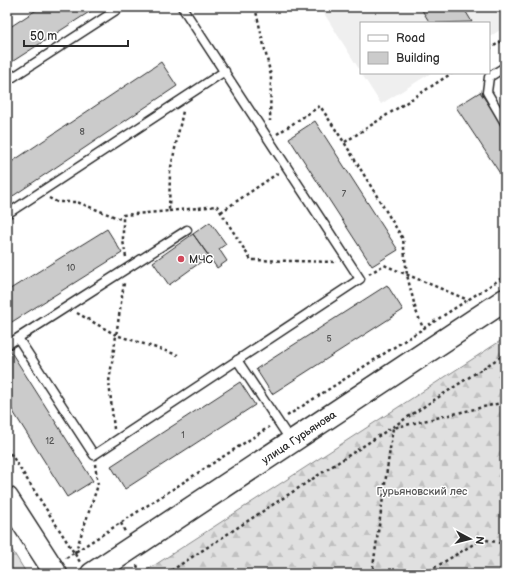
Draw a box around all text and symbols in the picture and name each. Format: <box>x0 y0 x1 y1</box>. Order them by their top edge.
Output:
scale bar <box>24 22 128 48</box>
legend <box>360 22 490 74</box>
text: 50 m <box>30 29 57 44</box>
text: Road <box>396 31 425 46</box>
text: Building <box>396 51 440 66</box>
house number: 8 <box>79 127 85 138</box>
house number: 7 <box>342 189 347 200</box>
place label: МЧС <box>189 253 213 266</box>
marker: МЧС <box>176 254 186 264</box>
house number: 10 <box>67 263 75 274</box>
house number: 5 <box>326 334 332 345</box>
street label: улица Гурьянова <box>259 408 339 467</box>
house number: 1 <box>181 430 185 441</box>
house number: 12 <box>46 436 55 447</box>
park label: Гурьяновский лес <box>376 485 468 498</box>
north arrow <box>450 519 490 559</box>
text: N <box>472 535 486 545</box>

